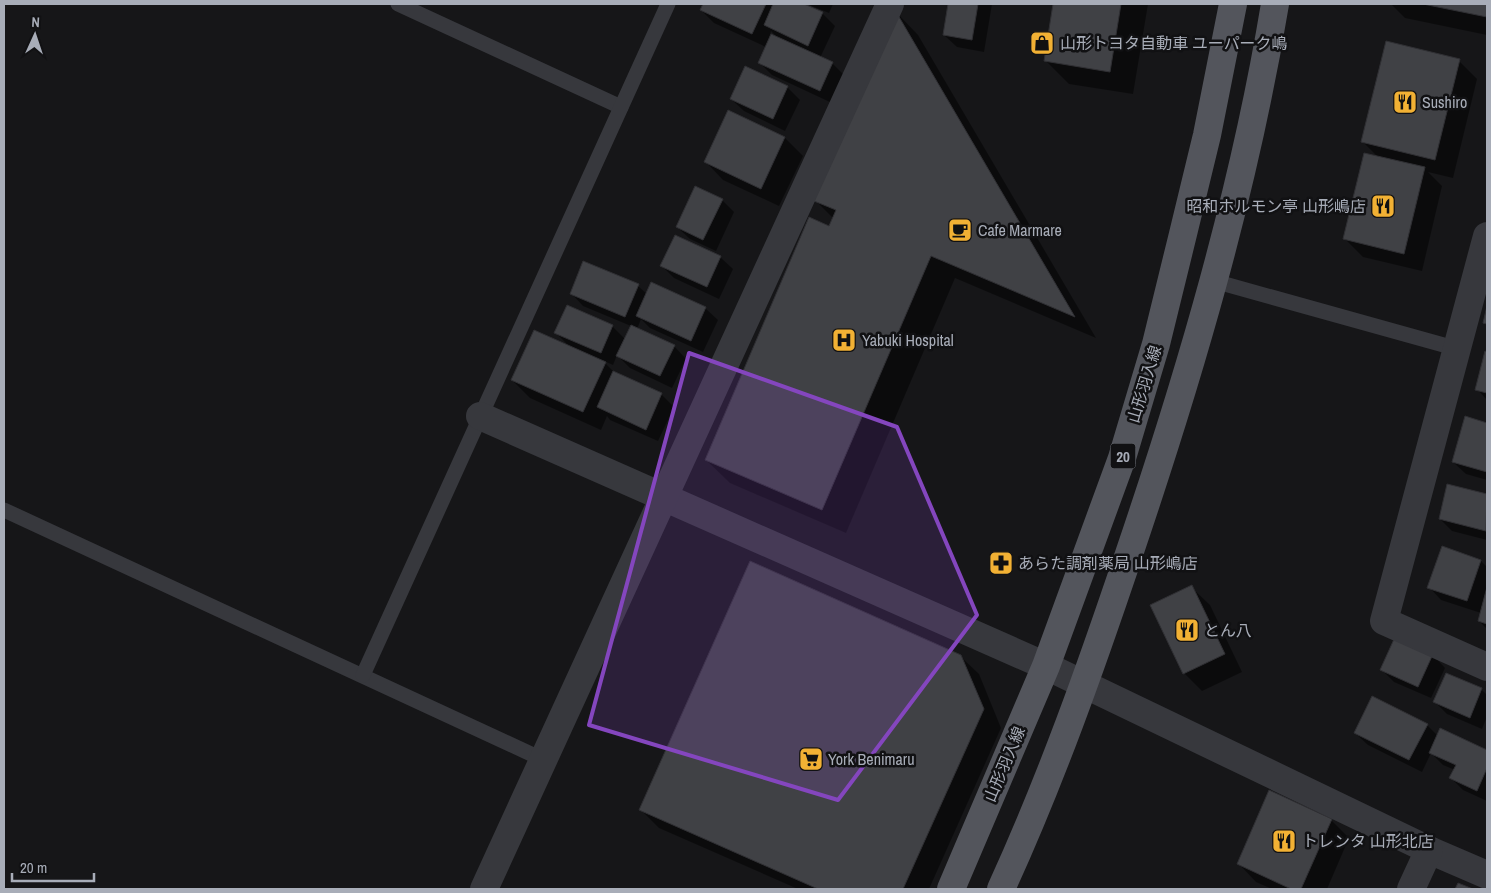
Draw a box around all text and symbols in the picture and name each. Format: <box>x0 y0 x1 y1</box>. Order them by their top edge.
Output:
north arrow <box>10 10 60 60</box>
text: N <box>31 13 40 31</box>
shop icon: 山形トヨタ自動車 ユーパーク嶋 <box>1029 30 1055 56</box>
place label: 山形トヨタ自動車 ユーパーク嶋 <box>1060 32 1288 54</box>
restaurant icon: Sushiro <box>1392 89 1418 115</box>
place label: Sushiro <box>1422 91 1467 113</box>
restaurant icon: 昭和ホルモン亭 山形嶋店 <box>1370 193 1396 219</box>
place label: 昭和ホルモン亭 山形嶋店 <box>1186 195 1366 217</box>
cafe icon: Cafe Marmare <box>947 217 973 243</box>
place label: Cafe Marmare <box>978 219 1062 241</box>
hospital icon: Yabuki Hospital <box>831 327 857 353</box>
place label: Yabuki Hospital <box>862 329 954 351</box>
street label: 山形羽入線 <box>1122 343 1166 425</box>
road number: 20 <box>1110 444 1136 468</box>
pharmacy icon: あらた調剤薬局 山形嶋店 <box>988 550 1014 576</box>
place label: あらた調剤薬局 山形嶋店 <box>1018 552 1198 574</box>
restaurant icon: とん八 <box>1174 617 1200 643</box>
place label: とん八 <box>1204 619 1252 641</box>
street label: 山形羽入線 <box>978 723 1030 805</box>
supermarket icon: York Benimaru <box>798 746 824 772</box>
place label: York Benimaru <box>828 748 914 770</box>
restaurant icon: トレンタ 山形北店 <box>1271 828 1297 854</box>
place label: トレンタ 山形北店 <box>1302 830 1434 852</box>
scale bar <box>12 850 95 882</box>
text: 20 m <box>20 857 47 878</box>

